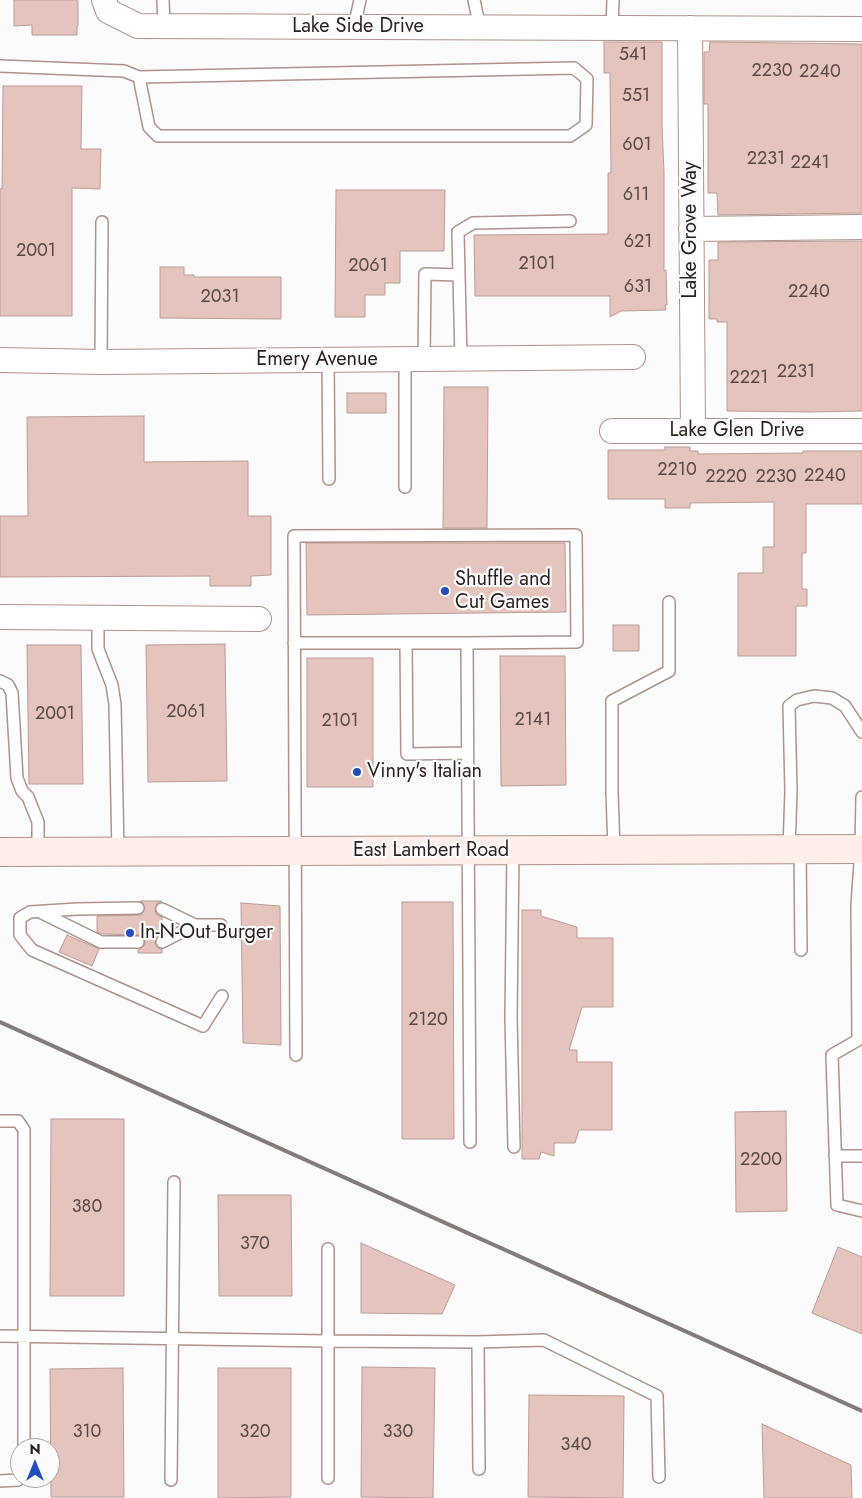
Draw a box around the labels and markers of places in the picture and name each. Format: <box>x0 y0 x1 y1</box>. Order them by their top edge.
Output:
place label: Shuffle and Cut Games <box>455 568 551 615</box>
marker: Shuffle and Cut Games <box>439 585 451 597</box>
place label: Vinny's Italian <box>367 760 482 784</box>
marker: Vinny's Italian <box>351 766 363 778</box>
place label: In-N-Out Burger <box>140 921 273 945</box>
marker: In-N-Out Burger <box>124 927 136 939</box>

